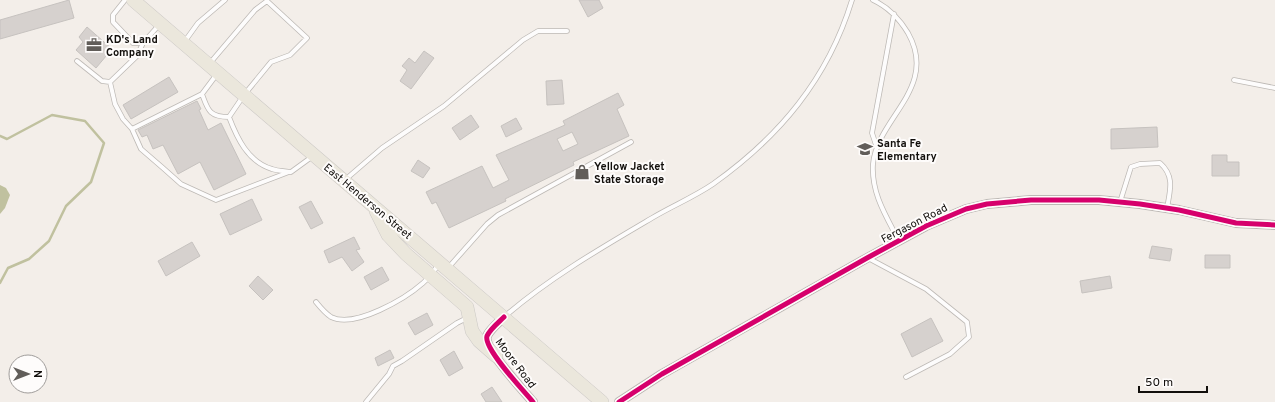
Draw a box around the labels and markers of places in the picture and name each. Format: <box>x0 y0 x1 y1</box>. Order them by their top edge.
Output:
place label: KD's Land Company <box>106 33 158 60</box>
office icon: KD's Land Company <box>85 36 103 54</box>
place label: Santa Fe Elementary <box>877 137 937 164</box>
school or university icon: Santa Fe Elementary <box>856 140 874 158</box>
place label: Yellow Jacket State Storage <box>594 160 665 187</box>
shop icon: Yellow Jacket State Storage <box>573 163 591 181</box>

